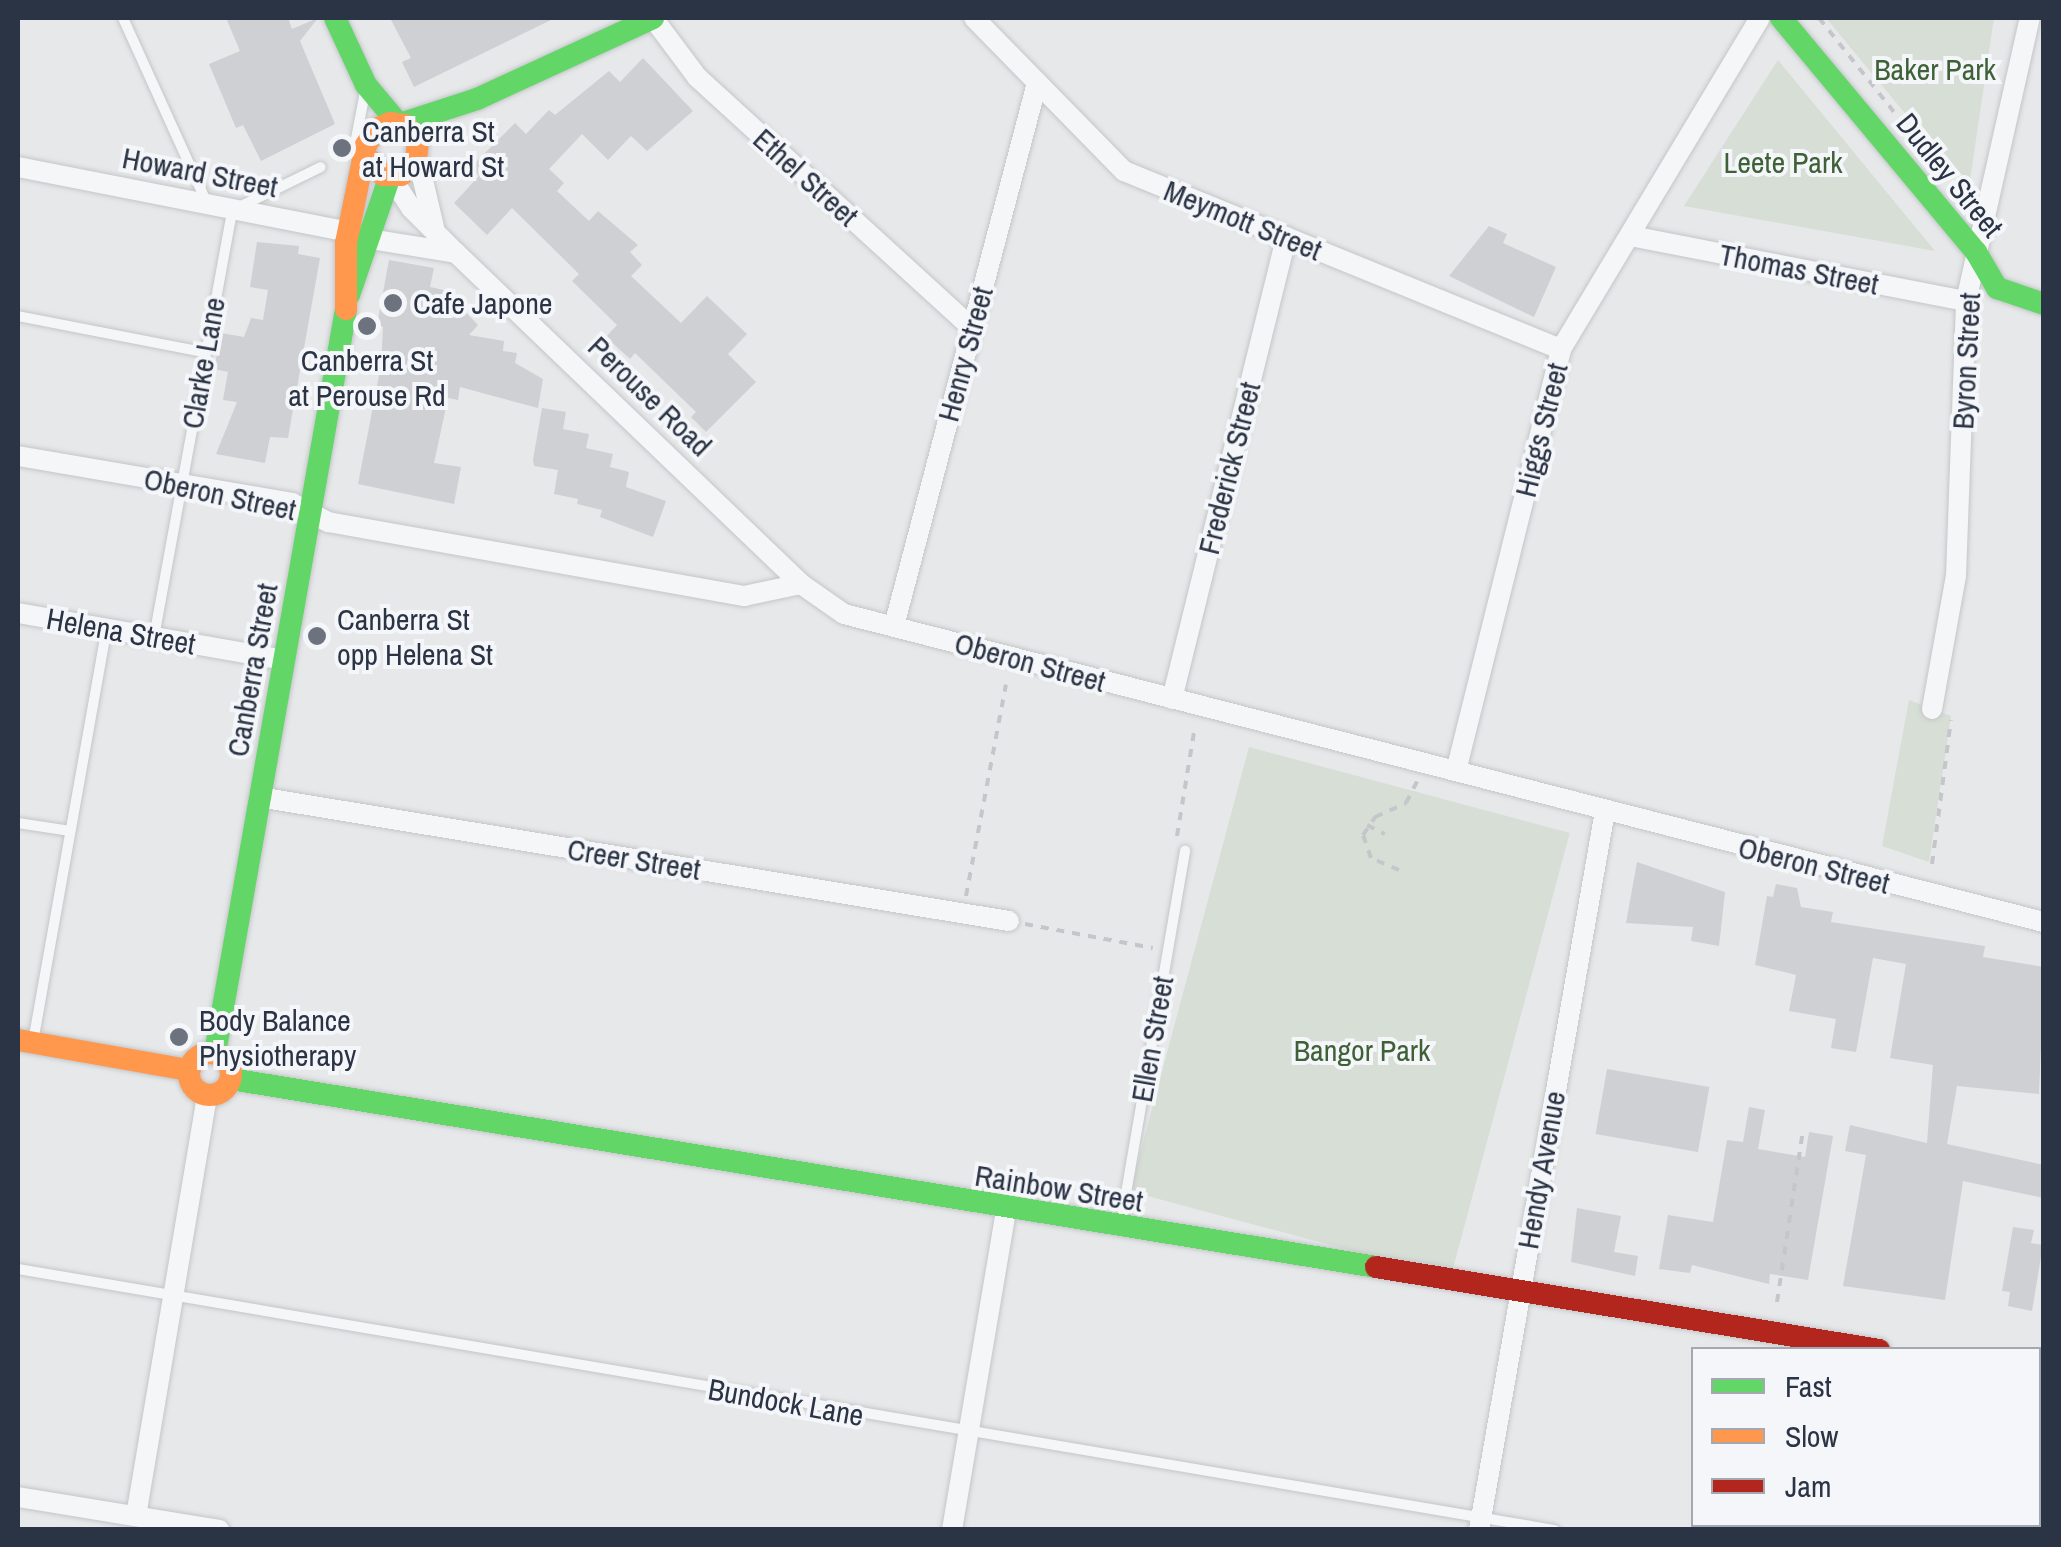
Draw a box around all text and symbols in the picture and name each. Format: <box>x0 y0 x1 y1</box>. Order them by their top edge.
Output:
park label: Baker Park <box>1874 51 1996 87</box>
street label: Dudley Street <box>1889 106 2011 244</box>
place label: Canberra St at Howard St <box>362 113 504 184</box>
street label: Ethel Street <box>746 121 866 233</box>
marker: Canberra St at Howard St <box>331 137 353 159</box>
street label: Howard Street <box>119 139 281 205</box>
park label: Leete Park <box>1724 144 1842 180</box>
street label: Meymott Street <box>1159 172 1327 268</box>
street label: Thomas Street <box>1716 236 1882 302</box>
street label: Henry Street <box>930 283 1000 425</box>
place label: Cafe Japone <box>413 285 552 321</box>
marker: Cafe Japone <box>382 292 404 314</box>
street label: Byron Street <box>1944 292 1988 430</box>
street label: Clarke Lane <box>174 295 232 431</box>
marker: Canberra St at Perouse Rd <box>356 315 378 337</box>
street label: Perouse Road <box>581 328 719 464</box>
place label: Canberra St at Perouse Rd <box>288 342 446 412</box>
street label: Higgs Street <box>1507 359 1575 501</box>
street label: Frederick Street <box>1190 378 1268 558</box>
street label: Oberon Street <box>141 460 299 528</box>
street label: Canberra Street <box>219 581 285 759</box>
street label: Helena Street <box>44 600 198 662</box>
place label: Canberra St opp Helena St <box>337 601 493 672</box>
marker: Canberra St opp Helena St <box>306 625 328 647</box>
street label: Oberon Street <box>951 625 1109 699</box>
street label: Oberon Street <box>1735 829 1893 901</box>
street label: Creer Street <box>565 831 703 887</box>
street label: Ellen Street <box>1123 973 1181 1105</box>
place label: Body Balance Physiotherapy <box>199 1002 356 1072</box>
marker: Body Balance Physiotherapy <box>168 1026 190 1048</box>
park label: Bangor Park <box>1294 1032 1430 1068</box>
street label: Hendy Avenue <box>1509 1088 1573 1252</box>
street label: Rainbow Street <box>972 1157 1146 1219</box>
legend <box>1691 1347 2041 1527</box>
text: Fast <box>1785 1366 1832 1406</box>
street label: Bundock Lane <box>705 1371 867 1433</box>
text: Slow <box>1785 1416 1838 1456</box>
text: Jam <box>1785 1466 1831 1506</box>

